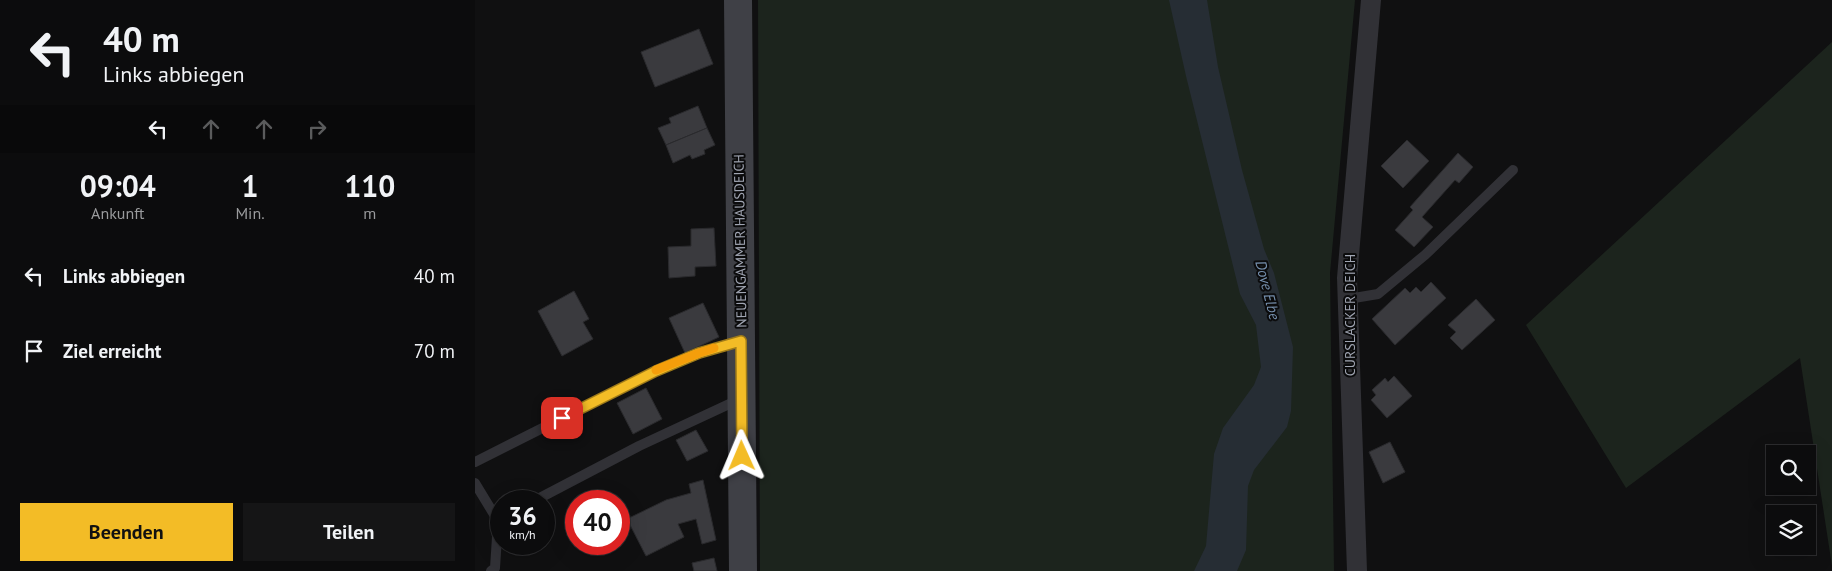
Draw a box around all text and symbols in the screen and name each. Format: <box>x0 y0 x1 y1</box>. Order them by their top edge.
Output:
text: 40 m <box>103 16 180 62</box>
icon: left <box>20 20 85 85</box>
text: Links abbiegen <box>103 60 245 88</box>
icon: left <box>144 115 172 143</box>
icon: ahead <box>197 115 225 143</box>
icon: ahead <box>250 115 278 143</box>
icon: right <box>303 115 331 143</box>
street label: NEUENGAMMER HAUSDEICH <box>729 154 751 328</box>
text: 09:04 <box>80 166 156 205</box>
text: 1 <box>242 166 259 205</box>
text: 110 <box>344 166 395 205</box>
text: Ankunft <box>91 203 144 223</box>
text: Min. <box>235 203 265 223</box>
text: m <box>363 203 376 223</box>
street label: CURSLACKER DEICH <box>1341 254 1359 376</box>
water label: Dove Elbe <box>1251 258 1285 322</box>
icon: left <box>20 262 48 290</box>
text: Links abbiegen <box>63 264 185 288</box>
text: 40 m <box>414 264 455 288</box>
icon: arrive <box>20 337 48 365</box>
text: Ziel erreicht <box>63 339 161 363</box>
text: 70 m <box>414 339 455 363</box>
pin <box>541 397 583 439</box>
icon: arrive <box>548 404 576 432</box>
position arrow <box>715 429 767 481</box>
map controls <box>1766 445 1816 555</box>
button: search <box>1766 445 1816 495</box>
speed limit sign: 40 <box>565 490 630 555</box>
text: 36 <box>508 500 537 532</box>
button: Beenden <box>20 503 233 561</box>
button: Teilen <box>243 503 455 561</box>
button: layers <box>1766 505 1816 555</box>
text: km/h <box>509 527 536 542</box>

